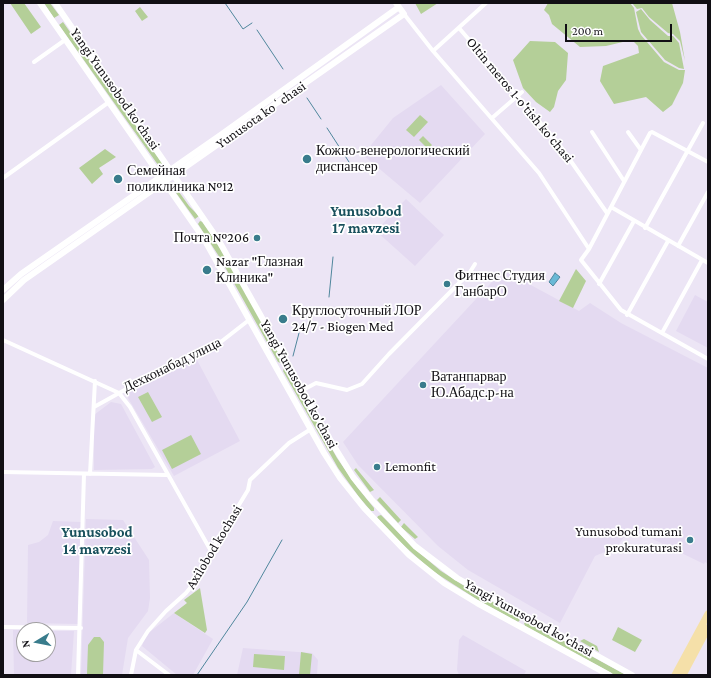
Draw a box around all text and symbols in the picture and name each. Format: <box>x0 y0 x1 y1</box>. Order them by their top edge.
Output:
scale bar <box>567 16 674 42</box>
text: 200 m <box>572 24 603 38</box>
street label: Yangi Yunusobod ko'chasi <box>67 25 163 153</box>
street label: Oltin meros 1-o'tish ko'chasi <box>463 34 577 166</box>
street label: Yunusota koʻchasi <box>213 78 309 152</box>
place label: Кожно-венерологический диспансер <box>316 143 470 176</box>
marker: Кожно-венерологический диспансер <box>301 153 313 165</box>
place label: Семейная поликлиника №12 <box>127 163 233 196</box>
marker: Семейная поликлиника №12 <box>112 173 124 185</box>
district label: Yunusobod 17 mavzesi <box>330 202 402 237</box>
place label: Почта №206 <box>174 230 249 246</box>
marker: Почта №206 <box>252 233 262 243</box>
place label: Nazar "Глазная Клиника" <box>216 254 303 286</box>
marker: Nazar "Глазная Клиника" <box>201 264 213 276</box>
place label: Фитнес Студия ГанбарО <box>455 268 545 300</box>
marker: Фитнес Студия ГанбарО <box>442 279 452 289</box>
place label: Круглосуточный ЛОР 24/7 - Biogen Med <box>292 303 422 336</box>
marker: Круглосуточный ЛОР 24/7 - Biogen Med <box>277 313 289 325</box>
street label: Yangi Yunusobod ko'chasi <box>257 317 341 451</box>
street label: Дехконабад улица <box>120 334 224 396</box>
place label: Ватанпарвар Ю.Абадс.р-на <box>431 369 514 402</box>
marker: Ватанпарвар Ю.Абадс.р-на <box>418 380 428 390</box>
place label: Lemonfit <box>385 459 436 475</box>
marker: Lemonfit <box>372 462 382 472</box>
street label: Axilobod kochasi <box>182 502 246 592</box>
district label: Yunusobod 14 mavzesi <box>61 523 133 558</box>
place label: Yunusobod tumani prokuraturasi <box>575 524 682 556</box>
marker: Yunusobod tumani prokuraturasi <box>685 535 695 545</box>
street label: Yangi Yunusobod ko'chasi <box>462 576 596 660</box>
north arrow <box>16 622 56 662</box>
text: N <box>19 639 32 649</box>

